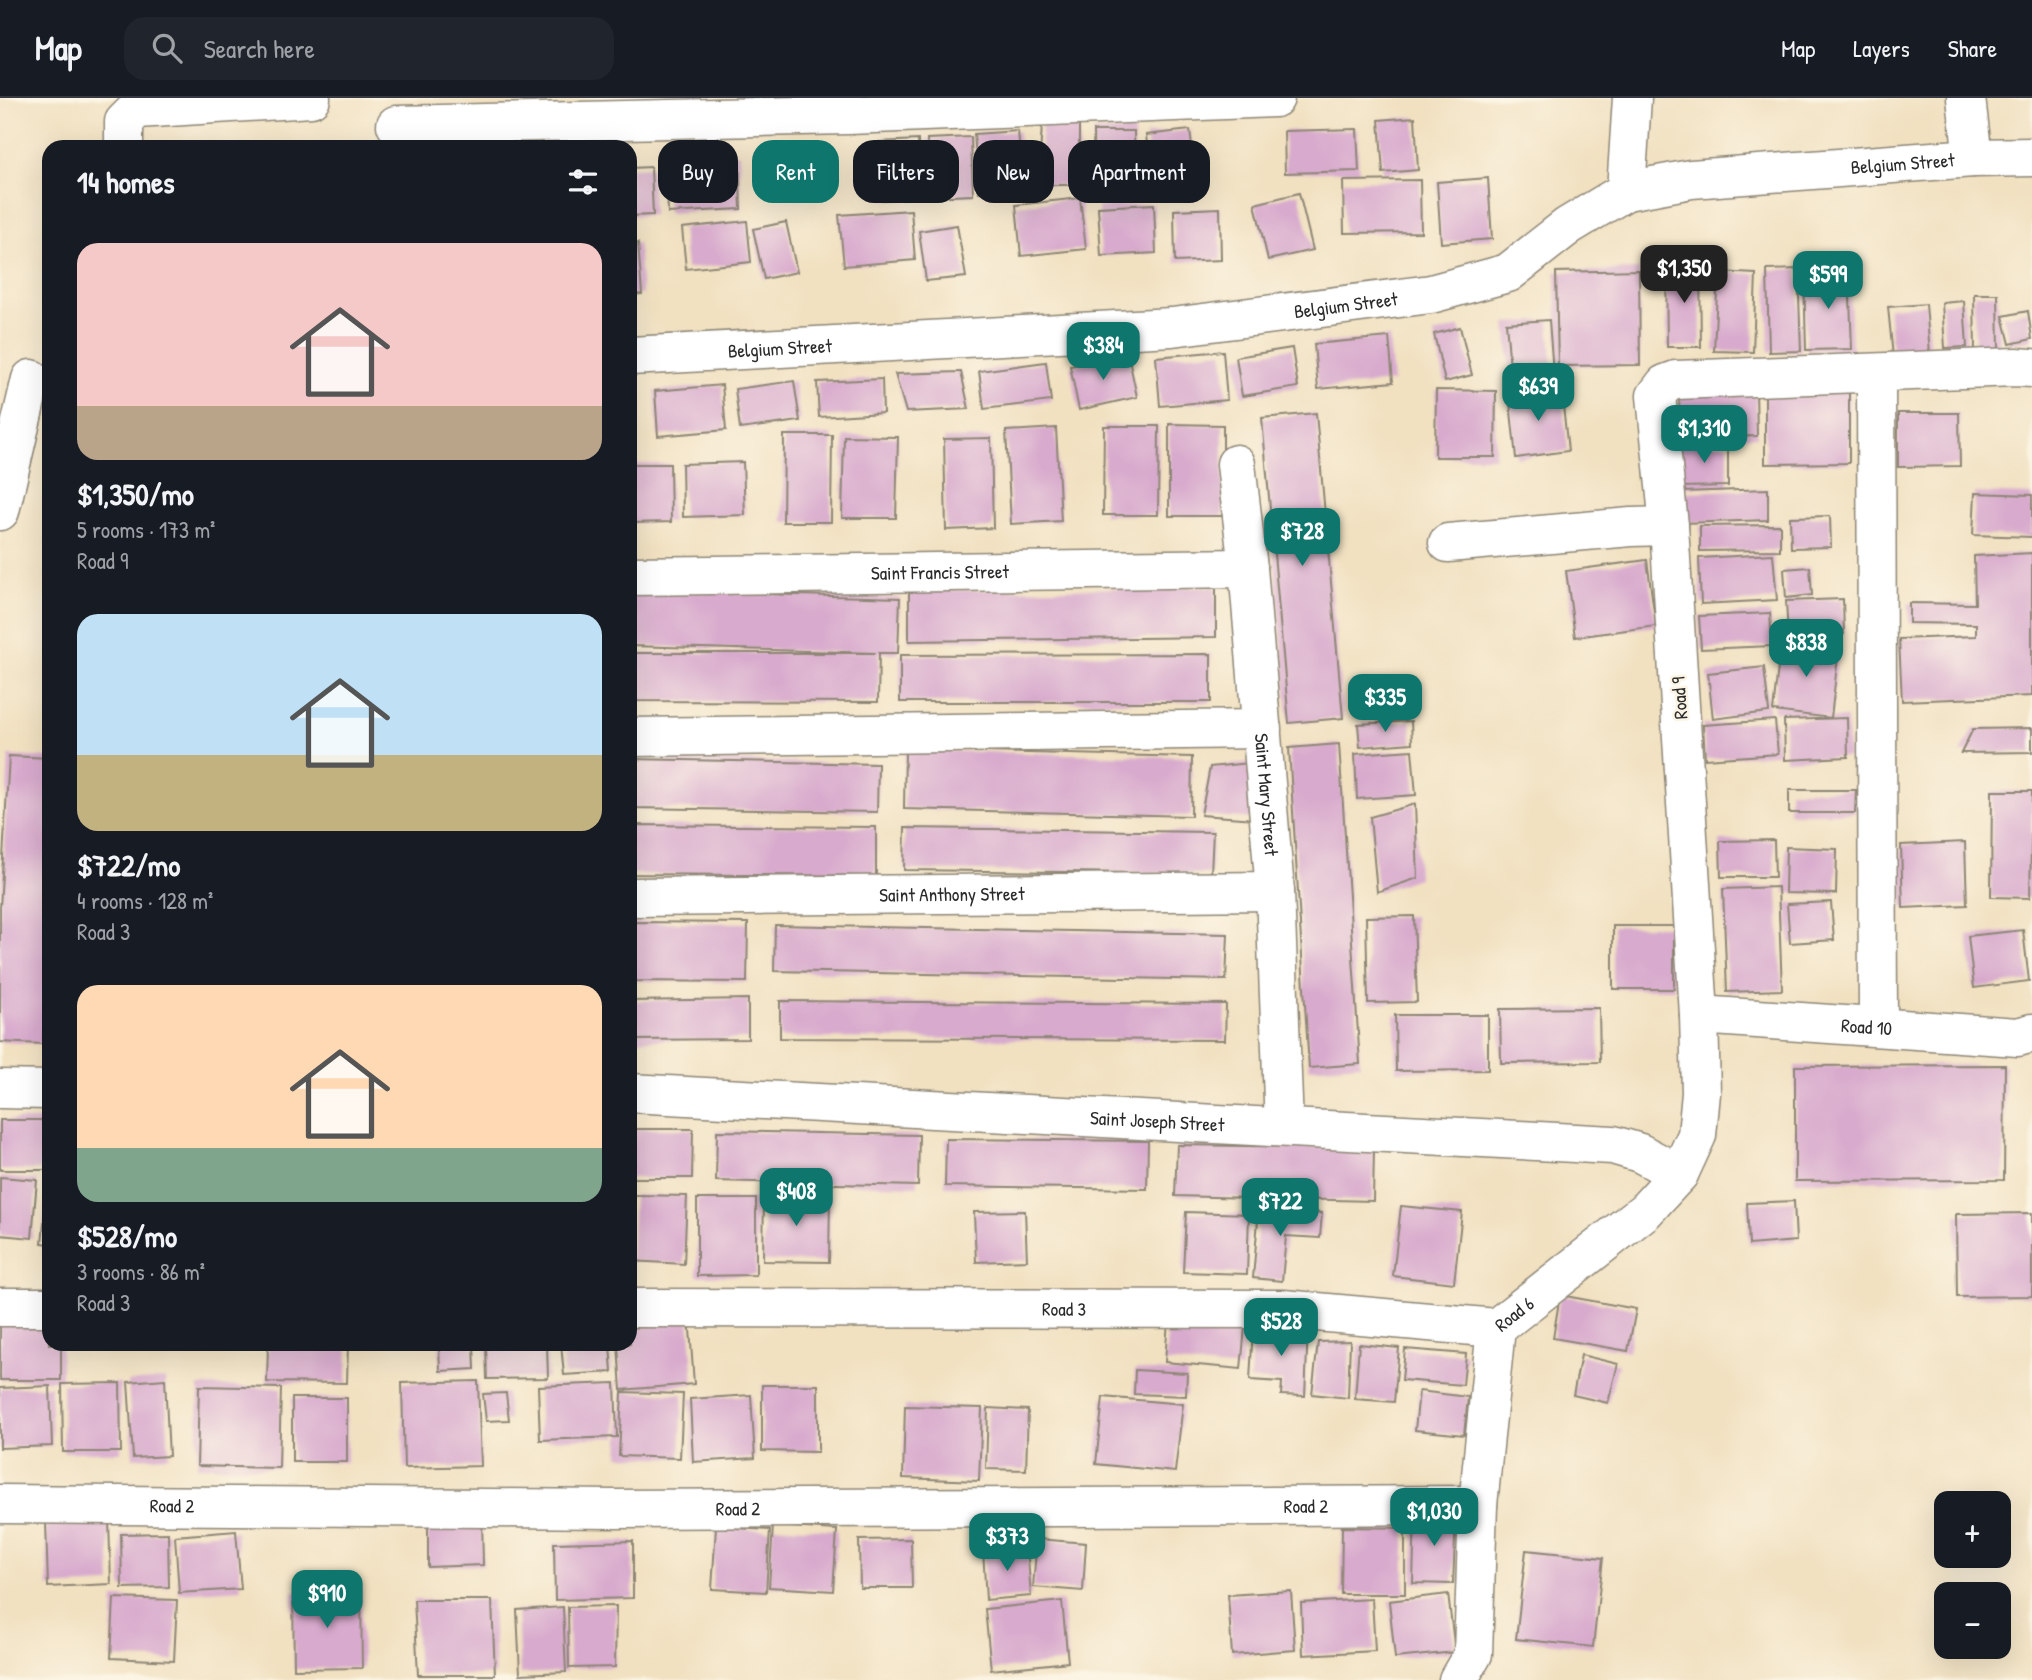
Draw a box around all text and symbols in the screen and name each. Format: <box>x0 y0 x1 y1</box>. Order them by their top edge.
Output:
search box <box>124 17 614 80</box>
text: Map <box>35 26 82 70</box>
icon: search <box>148 29 186 67</box>
text: Search here <box>204 31 315 66</box>
text: Map <box>1781 32 1815 64</box>
text: Layers <box>1853 32 1910 64</box>
text: Share <box>1948 32 1997 64</box>
chip: Buy <box>658 140 738 203</box>
chip: Rent <box>752 140 839 203</box>
chip: Filters <box>853 140 959 203</box>
chip: New <box>973 140 1054 203</box>
chip: Apartment <box>1068 140 1210 203</box>
street label: Belgium Street <box>1850 146 1956 180</box>
text: 14 homes <box>77 162 175 202</box>
icon: filters <box>564 163 602 201</box>
pin: $1,350 <box>1627 246 1741 305</box>
text: $1,350 <box>1657 252 1712 283</box>
pin: $599 <box>1787 252 1869 311</box>
text: $599 <box>1809 258 1847 289</box>
street label: Belgium Street <box>1293 285 1400 324</box>
icon: home <box>277 289 403 415</box>
pin: $384 <box>1062 322 1144 382</box>
text: $384 <box>1083 329 1123 360</box>
street label: Belgium Street <box>727 332 833 364</box>
pin: $639 <box>1497 364 1579 423</box>
text: $639 <box>1518 370 1558 401</box>
pin: $1,310 <box>1647 406 1761 465</box>
text: $1,310 <box>1677 412 1731 443</box>
text: $1,350/mo <box>77 474 194 514</box>
pin: $728 <box>1261 508 1343 568</box>
text: 5 rooms · 173 m² <box>77 514 215 545</box>
text: $728 <box>1280 515 1324 546</box>
text: Road 9 <box>77 545 128 576</box>
street label: Saint Francis Street <box>871 558 1010 586</box>
pin: $838 <box>1765 620 1847 679</box>
text: $838 <box>1785 626 1827 657</box>
icon: home <box>277 660 403 786</box>
pin: $335 <box>1344 674 1426 734</box>
street label: Road 9 <box>1665 676 1693 720</box>
text: $335 <box>1364 681 1406 712</box>
street label: Saint Mary Street <box>1249 732 1285 857</box>
text: $722/mo <box>77 845 180 885</box>
street label: Saint Anthony Street <box>879 880 1025 908</box>
text: 4 rooms · 128 m² <box>77 885 213 916</box>
text: Road 3 <box>77 916 130 947</box>
street label: Road 10 <box>1840 1012 1893 1041</box>
icon: home <box>277 1031 403 1157</box>
street label: Saint Joseph Street <box>1089 1104 1225 1137</box>
pin: $408 <box>755 1168 837 1228</box>
text: $408 <box>776 1175 816 1206</box>
pin: $722 <box>1239 1178 1321 1238</box>
text: $722 <box>1258 1185 1302 1216</box>
text: $528/mo <box>77 1216 177 1256</box>
text: 3 rooms · 86 m² <box>77 1256 205 1287</box>
text: Road 3 <box>77 1287 130 1318</box>
street label: Road 6 <box>1489 1290 1539 1337</box>
street label: Road 3 <box>1042 1296 1086 1322</box>
pin: $528 <box>1240 1298 1322 1358</box>
text: $528 <box>1260 1305 1302 1336</box>
pin: $1,030 <box>1377 1488 1491 1548</box>
map controls <box>1934 1491 2011 1659</box>
button: + <box>1934 1491 2011 1568</box>
street label: Road 2 <box>150 1492 194 1519</box>
street label: Road 2 <box>1284 1493 1328 1519</box>
street label: Road 2 <box>716 1495 760 1522</box>
text: $1,030 <box>1406 1495 1462 1526</box>
pin: $373 <box>966 1514 1048 1573</box>
text: $373 <box>985 1520 1029 1551</box>
pin: $910 <box>286 1570 368 1630</box>
text: $910 <box>308 1577 346 1608</box>
button: − <box>1934 1582 2011 1659</box>

